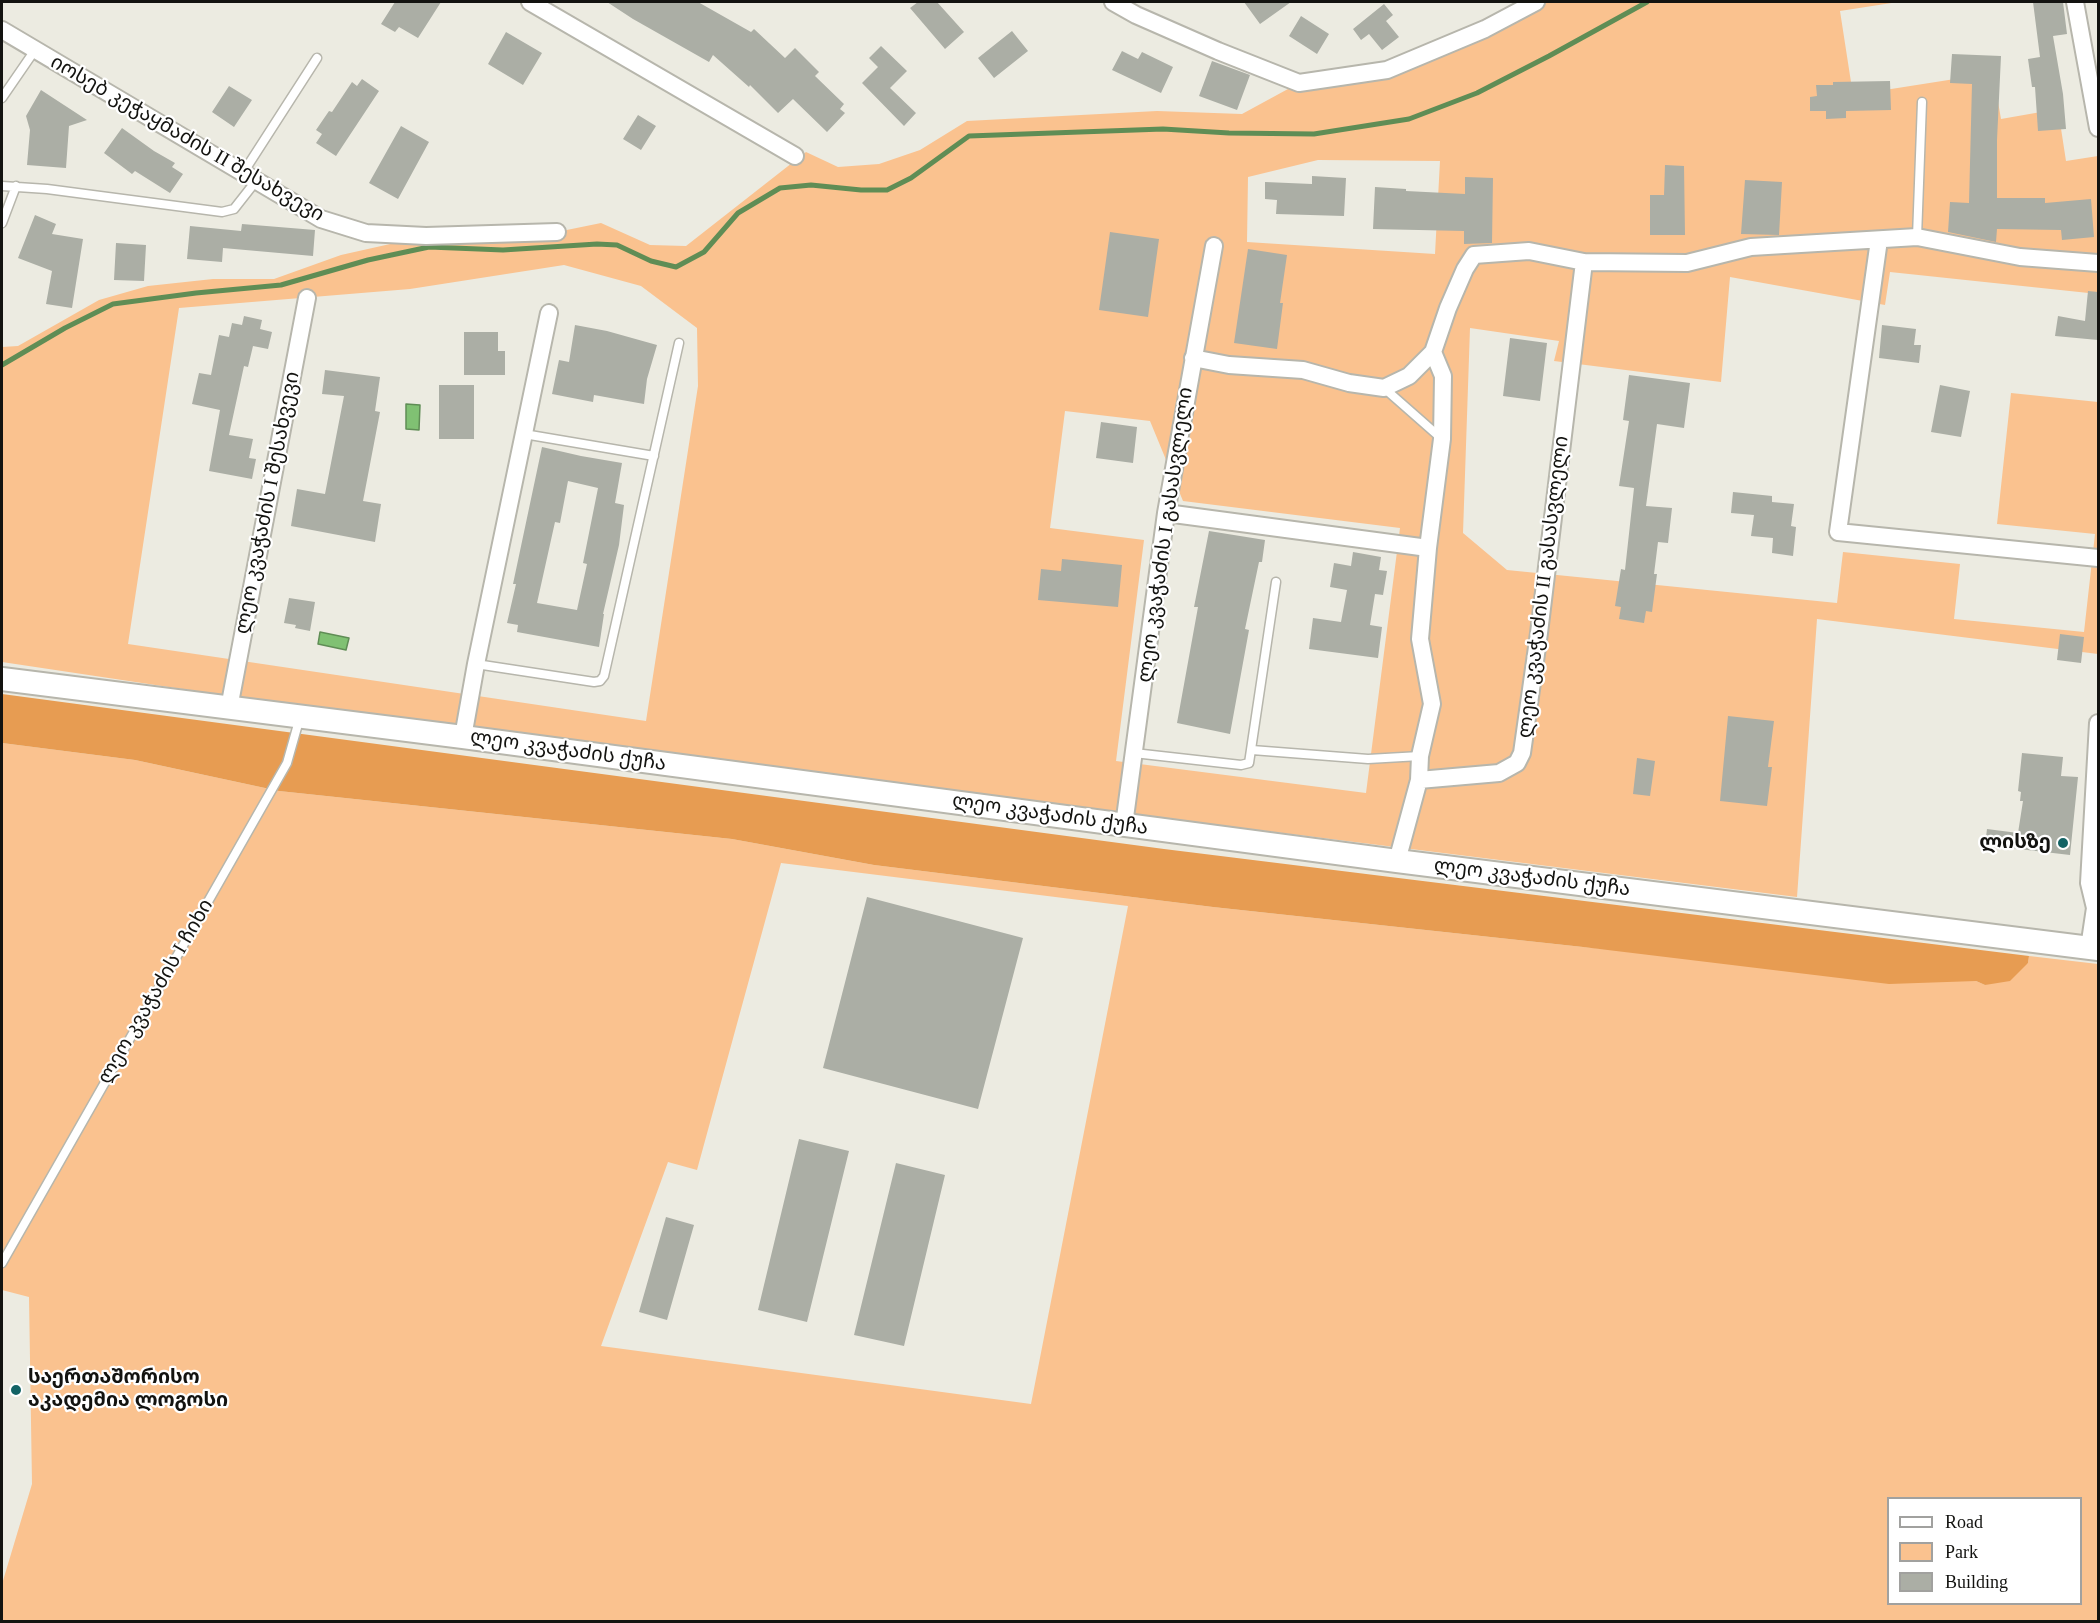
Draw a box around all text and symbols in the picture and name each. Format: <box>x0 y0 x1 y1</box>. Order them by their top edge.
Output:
street label: იოსებ კეჭაყმაძის II შესახვევი <box>46 51 328 227</box>
street label: ლეო კვაჭაძის I შესახვევი <box>231 370 305 636</box>
street label: ლეო კვაჭაძის I გასასვლელი <box>1133 386 1199 684</box>
street label: ლეო კვაჭაძის II გასასვლელი <box>1514 434 1574 740</box>
street label: ლეო კვაჭაძის ქუჩა <box>468 725 668 777</box>
street label: ლეო კვაჭაძის ქუჩა <box>950 789 1150 841</box>
place label: ლისზე <box>1979 831 2051 855</box>
marker: ლისზე <box>2056 836 2070 850</box>
street label: ლეო კვაჭაძის ქუჩა <box>1432 854 1632 902</box>
street label: ლეო კვაჭაძის I ჩიხი <box>93 895 219 1089</box>
place label: საერთაშორისო აკადემია ლოგოსი <box>28 1366 228 1413</box>
marker: საერთაშორისო აკადემია ლოგოსი <box>9 1383 23 1397</box>
legend <box>1887 1497 2082 1605</box>
text: Road <box>1945 1512 1983 1532</box>
text: Park <box>1945 1542 1978 1562</box>
text: Building <box>1945 1572 2008 1592</box>

